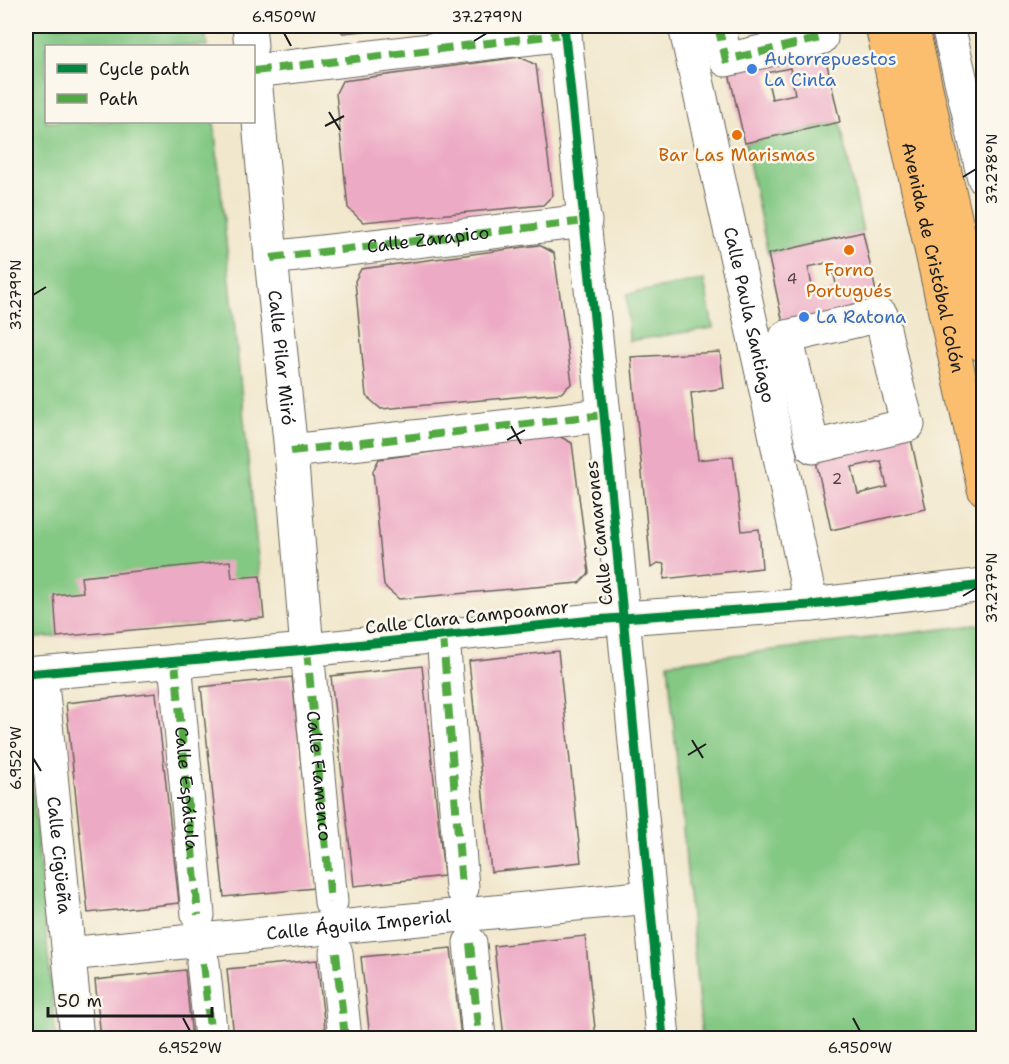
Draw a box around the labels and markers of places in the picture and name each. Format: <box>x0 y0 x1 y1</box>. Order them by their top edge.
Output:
place label: Autorrepuestos La Cinta <box>764 47 897 92</box>
marker: Autorrepuestos La Cinta <box>745 62 759 76</box>
marker: Bar Las Marismas <box>730 128 744 142</box>
place label: Bar Las Marismas <box>659 143 815 167</box>
marker: Forno Portugués <box>842 243 856 257</box>
place label: Forno Portugués <box>806 258 892 303</box>
place label: La Ratona <box>816 305 906 329</box>
marker: La Ratona <box>797 310 811 324</box>

